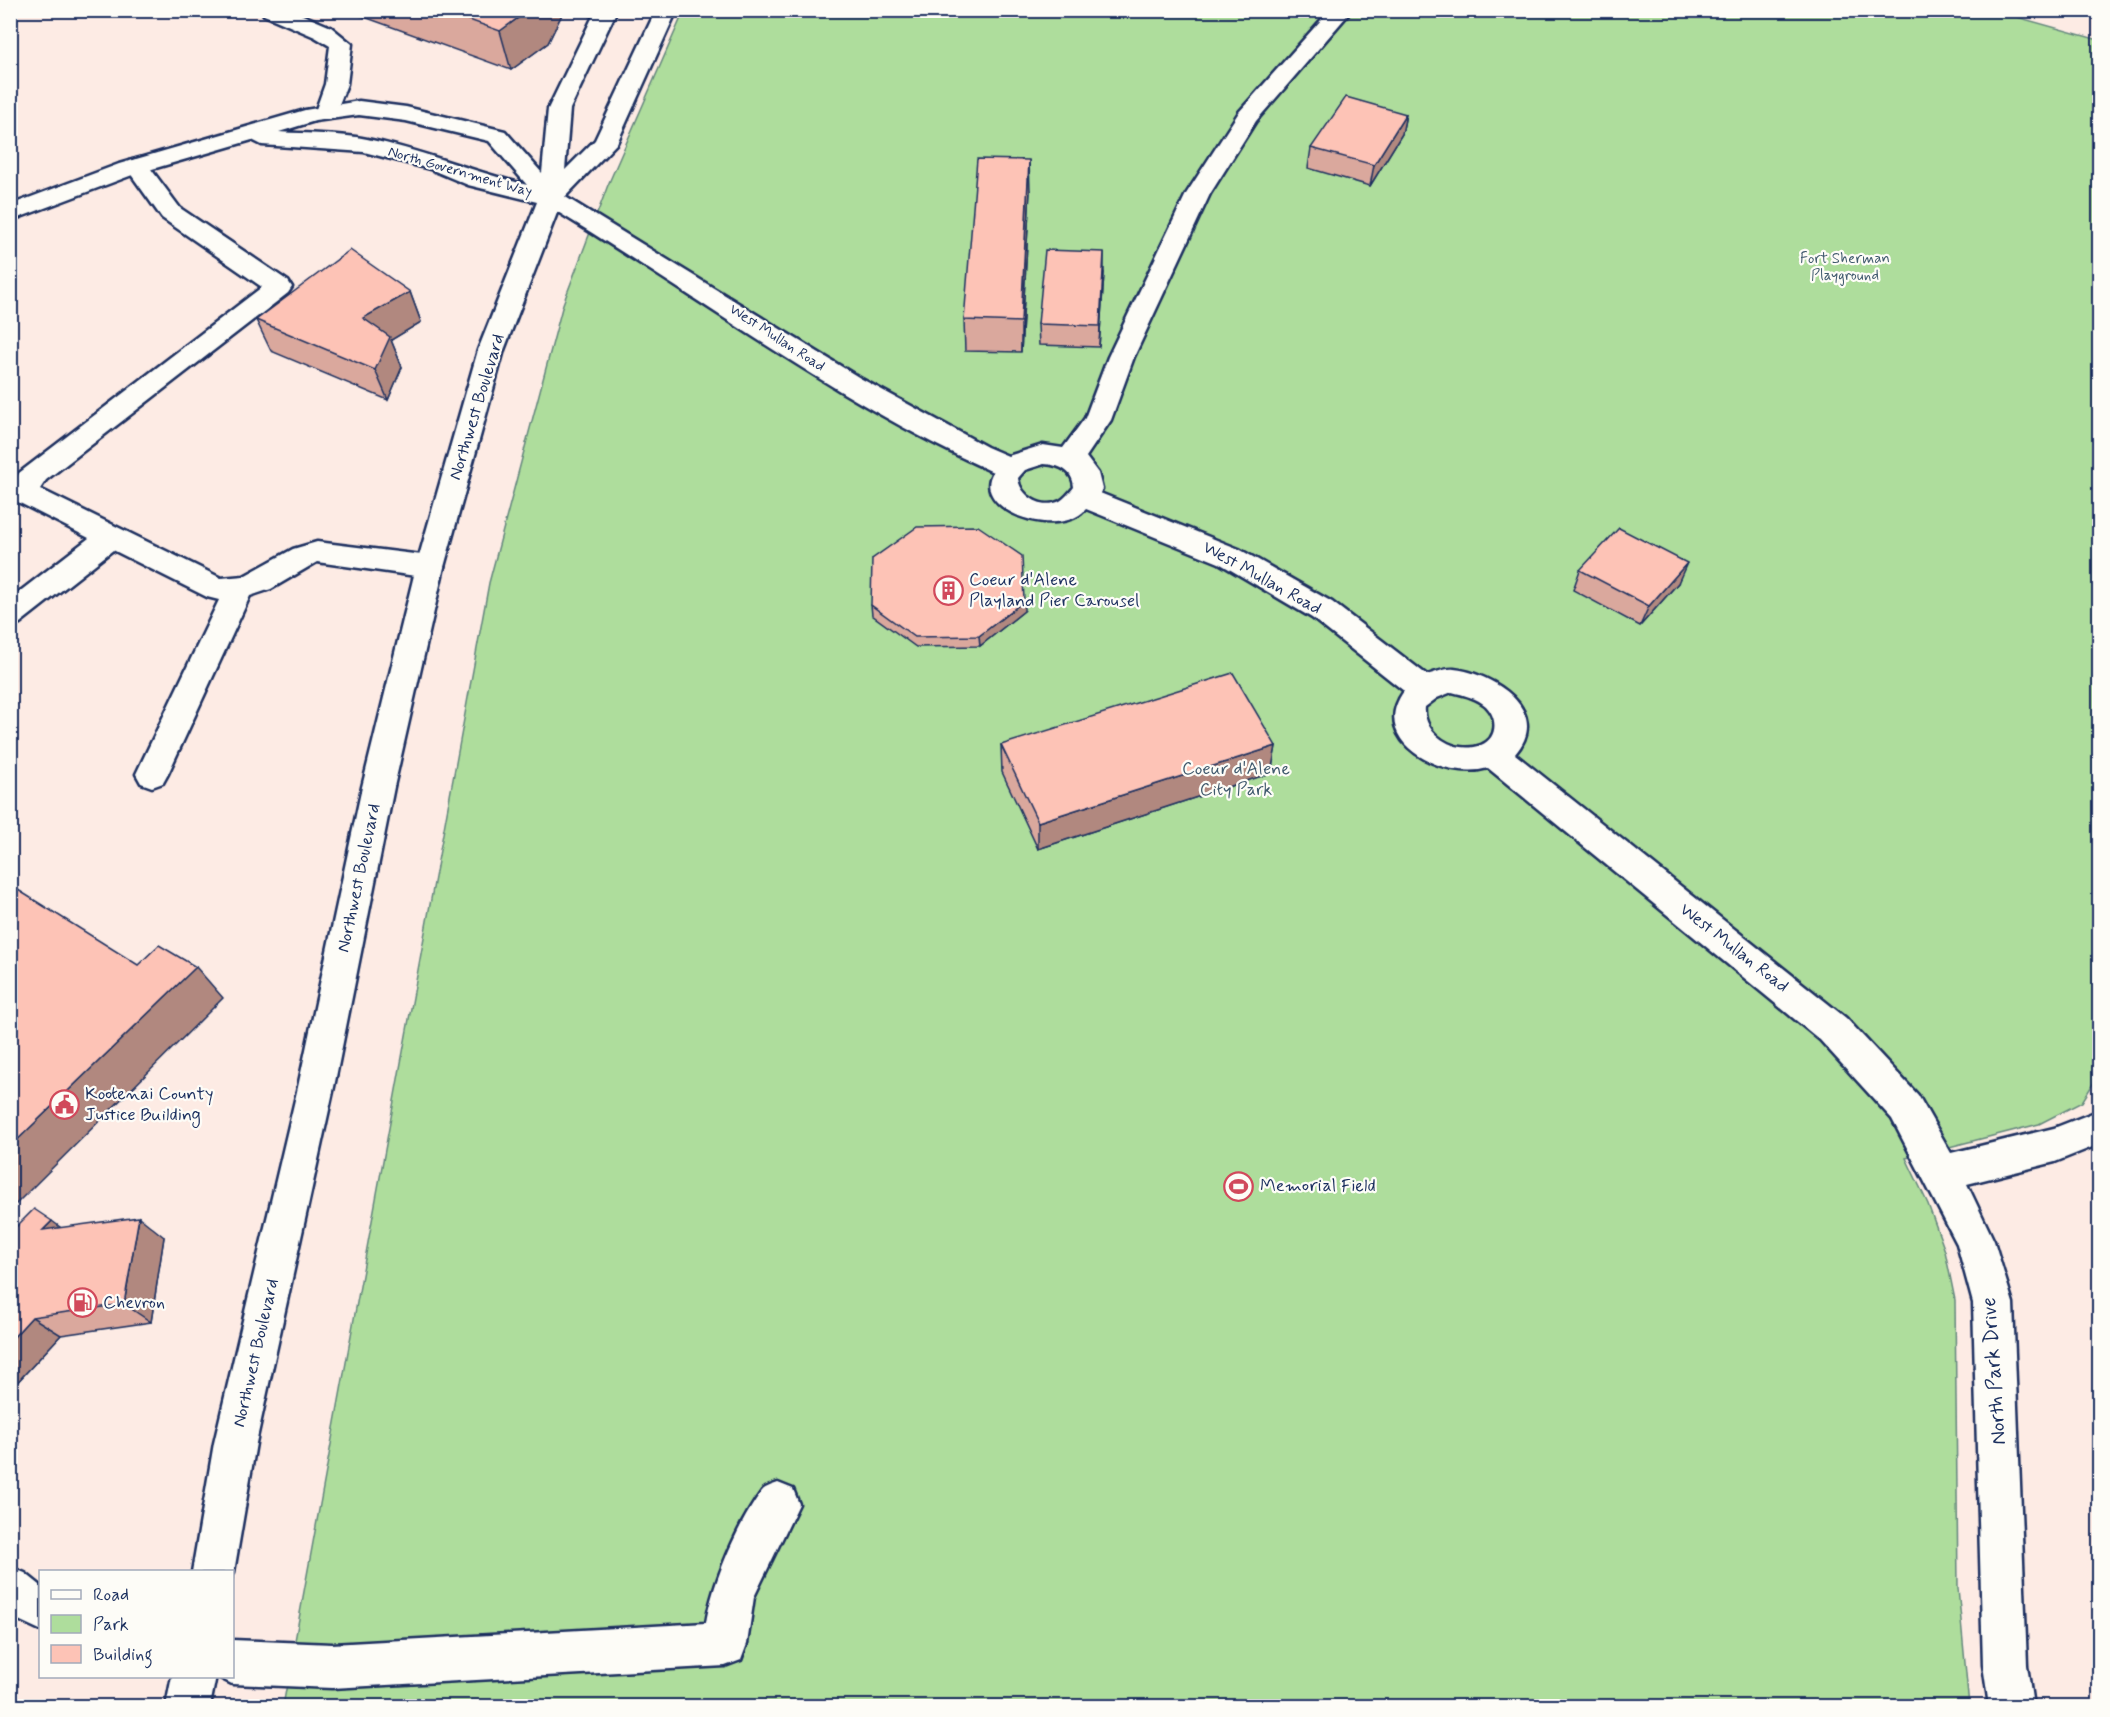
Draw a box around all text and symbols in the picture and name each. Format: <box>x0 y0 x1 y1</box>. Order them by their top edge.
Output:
street label: North Government Way <box>386 142 534 202</box>
park label: Fort Sherman Playground <box>1800 249 1890 286</box>
street label: West Mullan Road <box>725 300 829 376</box>
street label: Northwest Boulevard <box>443 331 511 483</box>
street label: West Mullan Road <box>1198 535 1326 621</box>
place label: Coeur d'Alene Playland Pier Carousel <box>969 568 1140 613</box>
building icon: Coeur d'Alene Playland Pier Carousel <box>932 574 964 606</box>
park label: Coeur d'Alene City Park <box>1182 757 1290 802</box>
street label: Northwest Boulevard <box>331 801 387 955</box>
street label: West Mullan Road <box>1674 898 1794 998</box>
place label: Kootenai County Justice Building <box>85 1082 213 1128</box>
public building icon: Kootenai County Justice Building <box>48 1088 80 1120</box>
sports icon: Memorial Field <box>1223 1170 1255 1202</box>
place label: Memorial Field <box>1260 1174 1376 1198</box>
street label: Northwest Boulevard <box>227 1276 285 1430</box>
fuel station icon: Chevron <box>66 1287 98 1319</box>
place label: Chevron <box>103 1291 165 1315</box>
street label: North Park Drive <box>1975 1296 2013 1446</box>
legend <box>39 1570 234 1678</box>
text: Road <box>93 1583 129 1607</box>
text: Park <box>93 1613 129 1637</box>
text: Building <box>93 1643 153 1669</box>

